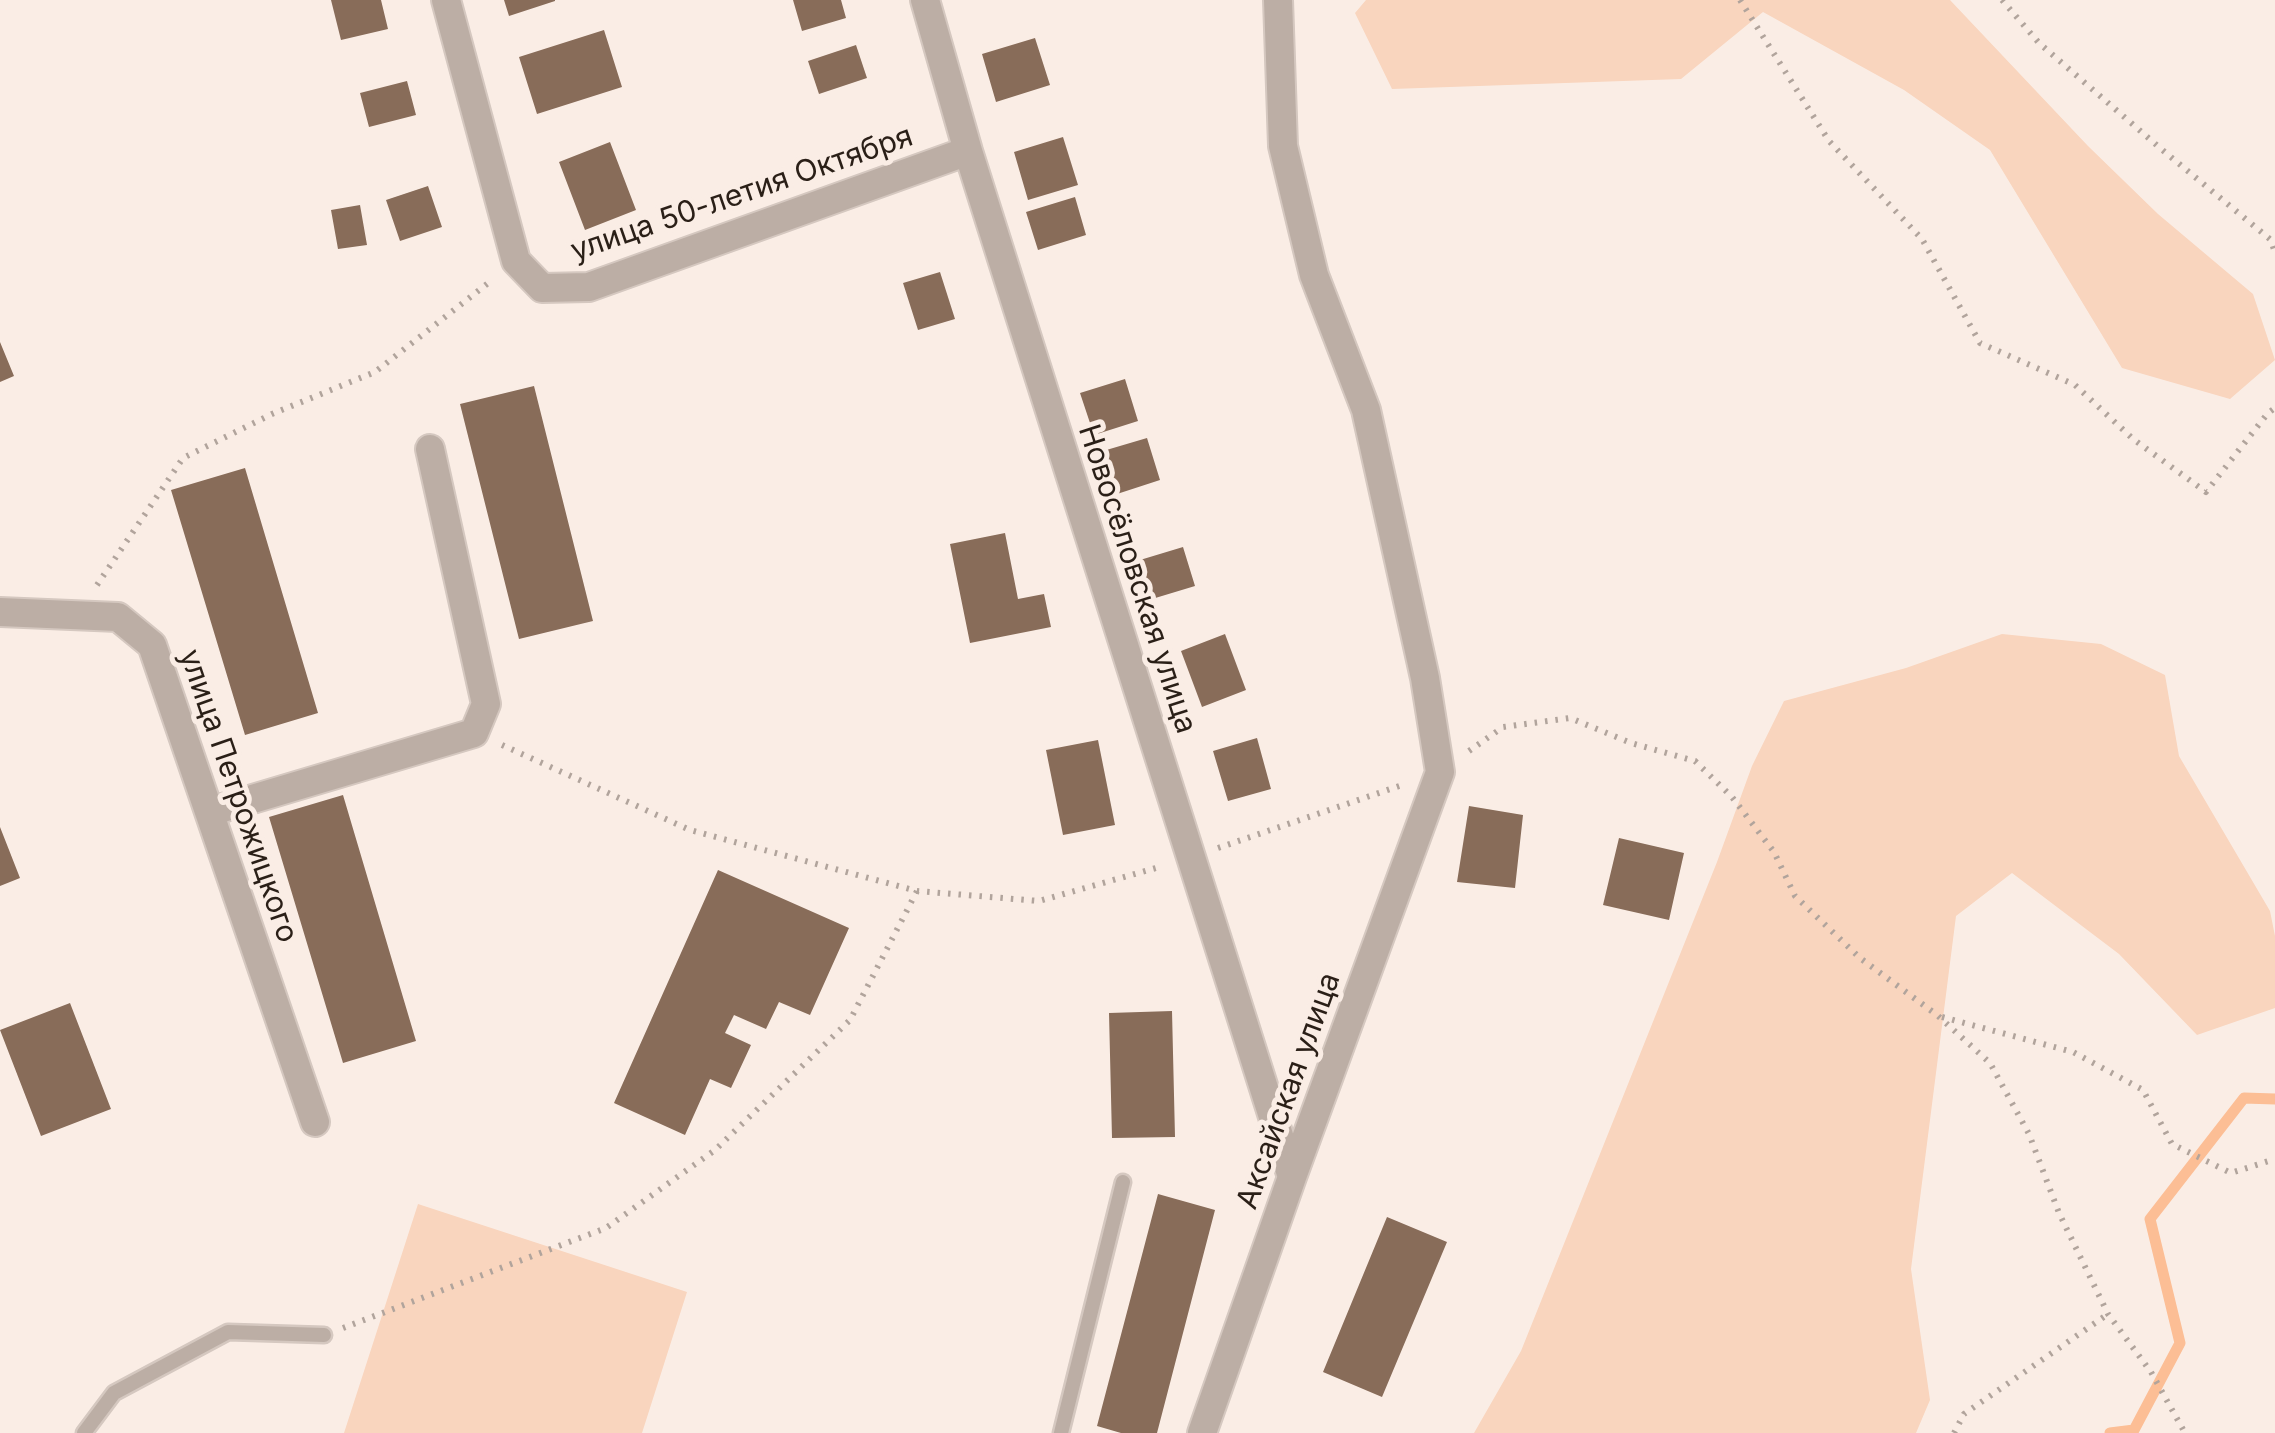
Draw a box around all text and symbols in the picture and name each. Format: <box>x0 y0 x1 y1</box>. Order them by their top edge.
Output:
street label: улица 50-летия Октября <box>566 119 918 269</box>
street label: Новосёловская улица <box>1070 420 1204 738</box>
street label: улица Петрожицкого <box>171 645 305 947</box>
street label: Аксайская улица <box>1230 968 1348 1214</box>

